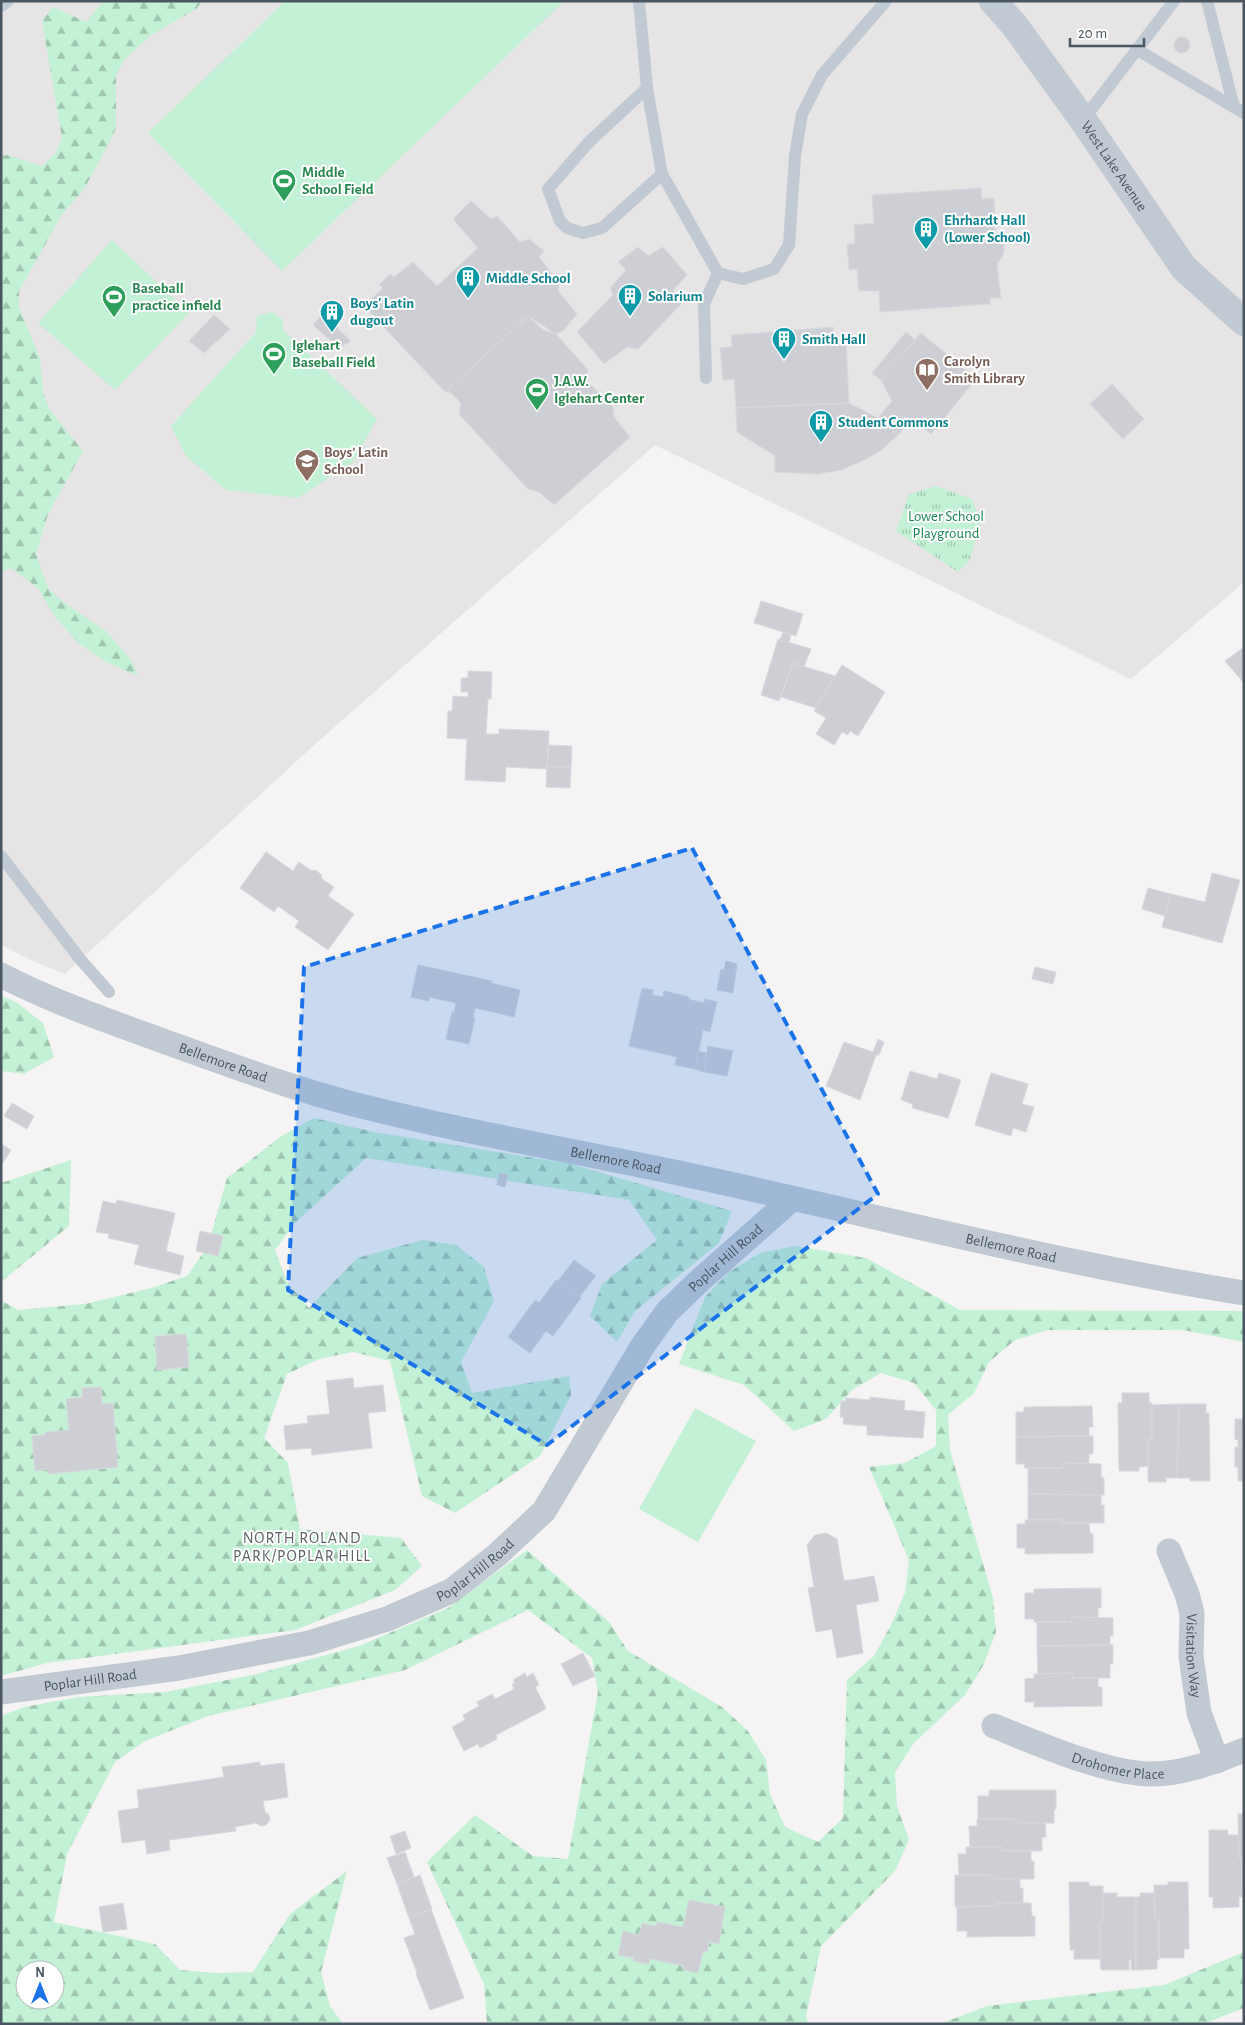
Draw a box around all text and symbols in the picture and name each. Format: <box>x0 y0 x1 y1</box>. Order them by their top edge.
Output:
scale bar <box>1070 15 1144 47</box>
text: 20 m <box>1078 26 1107 41</box>
street label: West Lake Avenue <box>1078 118 1150 214</box>
place label: Middle School Field <box>302 165 374 197</box>
sports icon: Middle School Field <box>271 168 297 202</box>
place label: Ehrhardt Hall (Lower School) <box>944 213 1031 245</box>
building icon: Ehrhardt Hall (Lower School) <box>913 216 939 250</box>
building icon: Middle School <box>455 265 481 299</box>
place label: Middle School <box>486 271 571 286</box>
place label: Baseball practice infield <box>132 281 222 313</box>
building icon: Solarium <box>617 283 643 317</box>
sports icon: Baseball practice infield <box>101 284 127 318</box>
place label: Solarium <box>648 289 703 304</box>
place label: Boys' Latin dugout <box>350 296 414 328</box>
building icon: Boys' Latin dugout <box>319 299 345 333</box>
building icon: Smith Hall <box>771 326 797 360</box>
place label: Smith Hall <box>802 332 866 347</box>
place label: Iglehart Baseball Field <box>292 338 376 370</box>
sports icon: Iglehart Baseball Field <box>261 341 287 375</box>
place label: Carolyn Smith Library <box>944 354 1025 386</box>
library icon: Carolyn Smith Library <box>914 357 940 391</box>
place label: J.A.W. Iglehart Center <box>554 374 645 406</box>
sports icon: J.A.W. Iglehart Center <box>524 377 550 411</box>
building icon: Student Commons <box>808 409 834 443</box>
place label: Student Commons <box>838 415 949 430</box>
place label: Boys’ Latin School <box>324 445 388 477</box>
school or university icon: Boys’ Latin School <box>294 448 320 482</box>
park label: Lower School Playground <box>908 509 984 541</box>
street label: Bellemore Road <box>177 1040 270 1085</box>
street label: Bellemore Road <box>569 1144 663 1177</box>
street label: Poplar Hill Road <box>685 1221 766 1295</box>
street label: Bellemore Road <box>964 1231 1058 1265</box>
district label: NORTH ROLAND PARK/POPLAR HILL <box>233 1530 371 1564</box>
street label: Poplar Hill Road <box>434 1536 517 1604</box>
street label: Visitation Way <box>1183 1613 1204 1699</box>
street label: Poplar Hill Road <box>43 1666 138 1694</box>
street label: Drohomer Place <box>1070 1749 1165 1782</box>
north arrow <box>15 1960 65 2010</box>
text: N <box>35 1966 45 1980</box>

